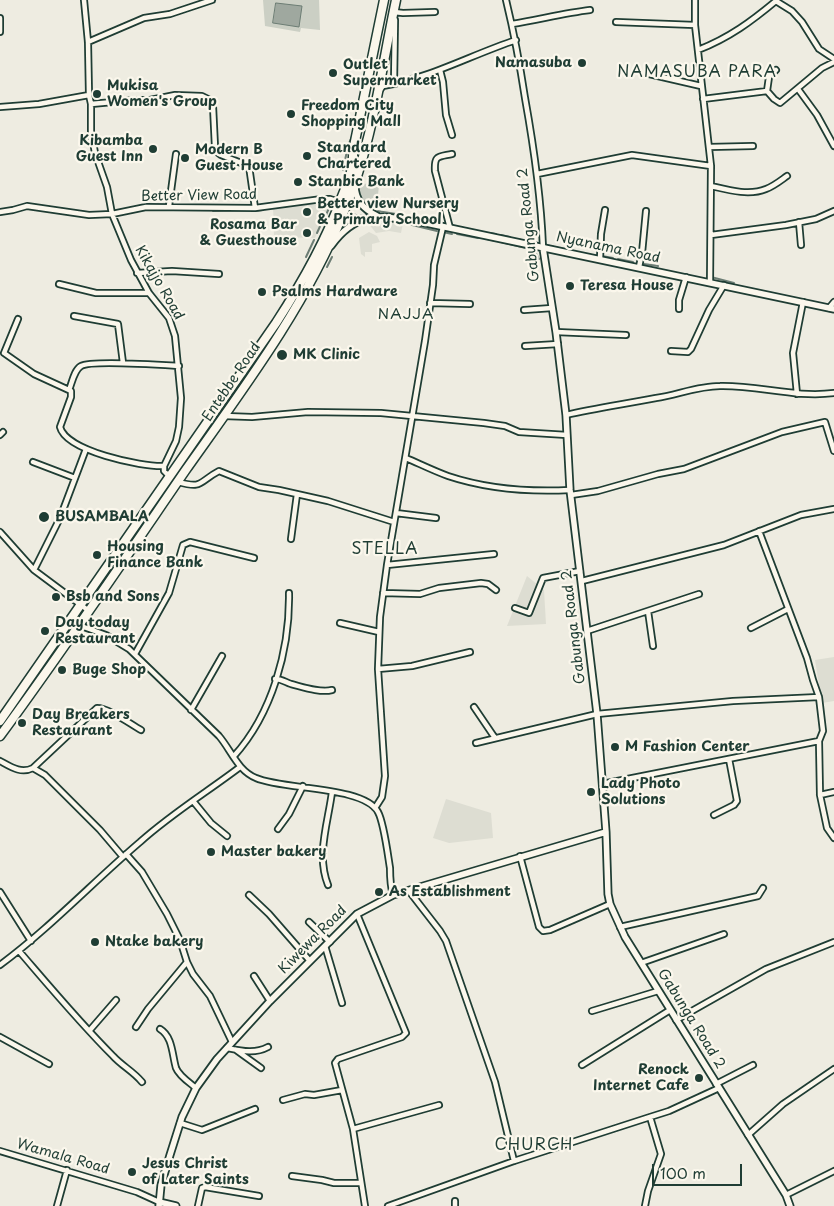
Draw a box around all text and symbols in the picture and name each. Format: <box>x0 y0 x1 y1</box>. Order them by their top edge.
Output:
place label: Namasuba <box>495 55 572 71</box>
place label: Outlet Supermarket <box>343 57 437 90</box>
marker: Namasuba <box>576 57 588 69</box>
district label: NAMASUBA PARA <box>615 63 779 83</box>
marker: Outlet Supermarket <box>327 67 339 79</box>
place label: Mukisa Women's Group <box>107 78 217 110</box>
marker: Mukisa Women's Group <box>91 88 103 100</box>
place label: Freedom City Shopping Mall <box>301 98 401 130</box>
marker: Freedom City Shopping Mall <box>285 108 297 120</box>
place label: Kibamba Guest Inn <box>76 133 143 166</box>
place label: Standard Chartered <box>317 140 391 172</box>
place label: Modern B Guest House <box>195 142 283 174</box>
marker: Kibamba Guest Inn <box>147 143 159 155</box>
marker: Standard Chartered <box>301 150 313 162</box>
marker: Modern B Guest House <box>179 152 191 164</box>
street label: Gabunga Road 2 <box>515 167 543 283</box>
place label: Stanbic Bank <box>308 174 405 190</box>
marker: Stanbic Bank <box>292 176 304 188</box>
street label: Better View Road <box>141 187 257 205</box>
place label: Better view Nursery & Primary School <box>317 196 459 228</box>
marker: Better view Nursery & Primary School <box>301 206 313 218</box>
place label: Rosama Bar & Guesthouse <box>200 217 297 250</box>
marker: Rosama Bar & Guesthouse <box>301 227 313 239</box>
street label: Nyanama Road <box>554 229 662 267</box>
street label: Kikajjo Road <box>131 243 187 323</box>
place label: Teresa House <box>580 278 674 294</box>
marker: Teresa House <box>564 280 576 292</box>
place label: Psalms Hardware <box>272 284 398 300</box>
marker: Psalms Hardware <box>256 286 268 298</box>
district label: NAJJA <box>377 306 435 324</box>
street label: Entebbe Road <box>199 339 265 425</box>
place label: MK Clinic <box>293 347 360 363</box>
marker: MK Clinic <box>275 348 289 362</box>
place label: BUSAMBALA <box>55 509 149 525</box>
marker: BUSAMBALA <box>37 510 51 524</box>
place label: Housing Finance Bank <box>107 539 203 572</box>
district label: STELLA <box>351 540 419 560</box>
marker: Housing Finance Bank <box>91 549 103 561</box>
street label: Gabunga Road 2 <box>559 569 589 685</box>
place label: Bsb and Sons <box>66 589 159 605</box>
marker: Bsb and Sons <box>50 591 62 603</box>
place label: Day today Restaurant <box>55 615 135 648</box>
marker: Day today Restaurant <box>39 625 51 637</box>
place label: Buge Shop <box>72 662 146 678</box>
marker: Buge Shop <box>56 664 68 676</box>
place label: Day Breakers Restaurant <box>32 707 130 740</box>
marker: Day Breakers Restaurant <box>16 717 28 729</box>
place label: M Fashion Center <box>625 739 750 755</box>
marker: M Fashion Center <box>609 741 621 753</box>
place label: Lady Photo Solutions <box>601 776 680 809</box>
marker: Lady Photo Solutions <box>585 786 597 798</box>
place label: Master bakery <box>221 844 327 860</box>
marker: Master bakery <box>205 846 217 858</box>
place label: As Establishment <box>389 884 511 900</box>
marker: As Establishment <box>373 886 385 898</box>
street label: Kiwewa Road <box>275 902 351 978</box>
place label: Ntake bakery <box>105 934 203 950</box>
marker: Ntake bakery <box>89 936 101 948</box>
street label: Gabunga Road 2 <box>654 966 728 1072</box>
place label: Renock Internet Cafe <box>593 1062 689 1094</box>
marker: Renock Internet Cafe <box>693 1072 705 1084</box>
street label: Wamala Road <box>15 1136 111 1178</box>
district label: CHURCH <box>494 1136 574 1156</box>
scale bar <box>654 1154 744 1186</box>
place label: Jesus Christ of Later Saints <box>142 1156 249 1188</box>
text: 100 m <box>660 1161 706 1184</box>
marker: Jesus Christ of Later Saints <box>126 1166 138 1178</box>

